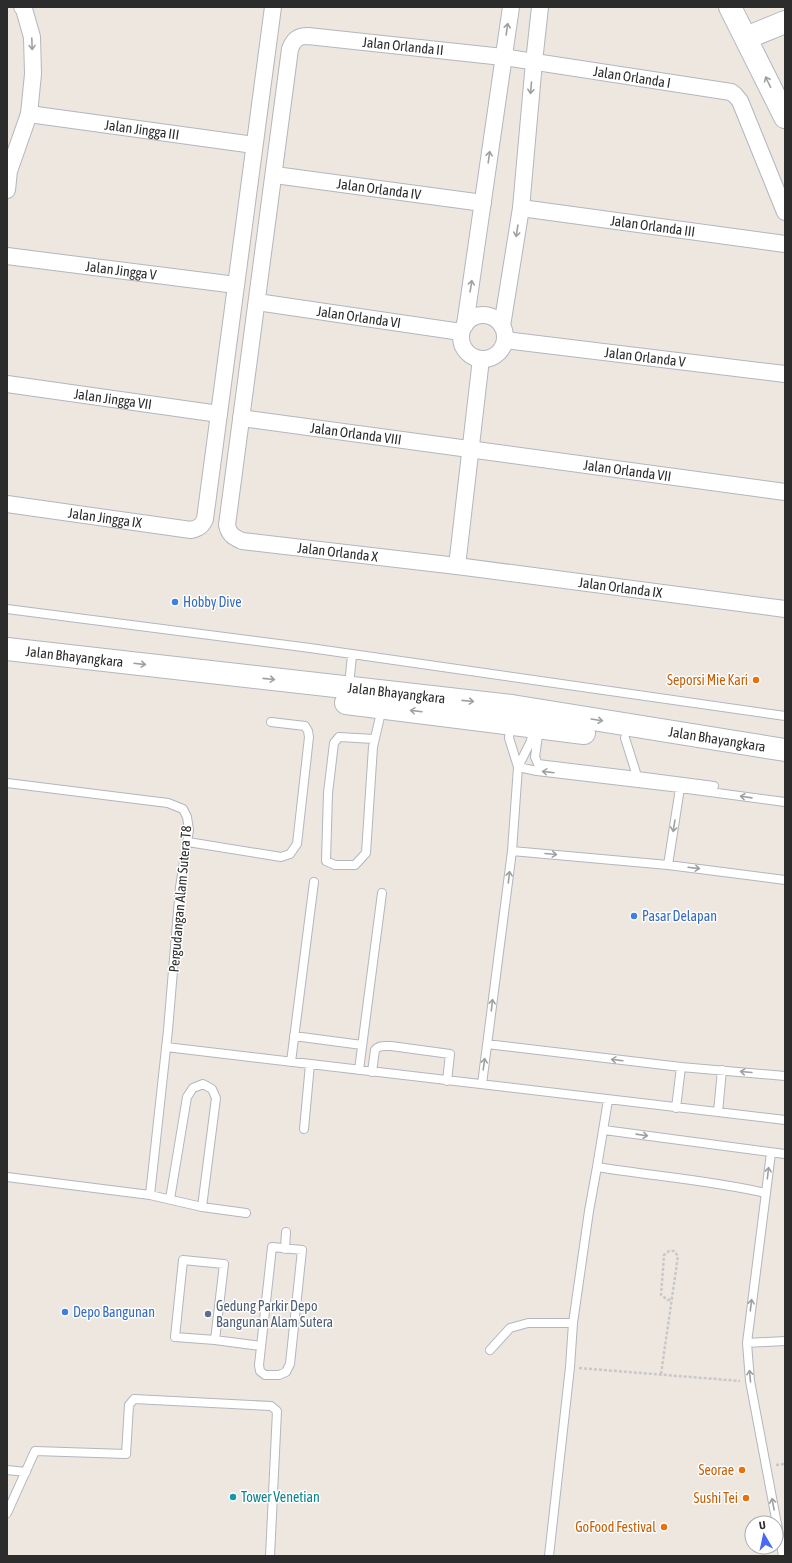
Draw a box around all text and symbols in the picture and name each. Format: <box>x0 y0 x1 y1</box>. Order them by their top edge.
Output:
one-way arrow <box>503 23 511 36</box>
street label: Jalan Orlanda II <box>362 34 444 58</box>
one-way arrow <box>28 37 36 50</box>
street label: Jalan Orlanda I <box>592 63 672 91</box>
one-way arrow <box>764 76 771 88</box>
one-way arrow <box>528 81 535 94</box>
street label: Jalan Jingga III <box>104 117 180 143</box>
one-way arrow <box>485 151 493 164</box>
street label: Jalan Orlanda IV <box>336 175 422 203</box>
street label: Jalan Orlanda III <box>610 212 696 240</box>
one-way arrow <box>513 224 521 237</box>
street label: Jalan Jingga V <box>85 258 158 283</box>
one-way arrow <box>467 280 475 293</box>
street label: Jalan Orlanda VI <box>316 303 402 331</box>
street label: Jalan Orlanda V <box>604 344 686 370</box>
street label: Jalan Jingga VII <box>73 386 153 412</box>
street label: Jalan Orlanda VIII <box>309 420 403 448</box>
street label: Jalan Orlanda VII <box>583 457 672 484</box>
street label: Jalan Jingga IX <box>67 505 144 531</box>
street label: Jalan Orlanda X <box>297 540 379 565</box>
street label: Jalan Orlanda IX <box>578 574 664 601</box>
place label: Hobby Dive <box>183 594 242 610</box>
marker: Hobby Dive <box>170 597 180 607</box>
street label: Jalan Bhayangkara <box>25 643 124 670</box>
one-way arrow <box>133 660 146 668</box>
place label: Seporsi Mie Kari <box>667 672 748 688</box>
one-way arrow <box>262 675 275 683</box>
marker: Seporsi Mie Kari <box>751 675 761 685</box>
street label: Jalan Bhayangkara <box>347 680 446 706</box>
one-way arrow <box>461 697 474 705</box>
one-way arrow <box>410 707 423 715</box>
one-way arrow <box>590 716 603 724</box>
street label: Jalan Bhayangkara <box>668 723 767 755</box>
one-way arrow <box>542 769 555 776</box>
one-way arrow <box>740 793 753 801</box>
one-way arrow <box>670 819 678 832</box>
street label: Pergudangan Alam Sutera T8 <box>166 824 194 973</box>
one-way arrow <box>544 851 557 858</box>
one-way arrow <box>688 865 701 872</box>
one-way arrow <box>505 870 513 883</box>
place label: Pasar Delapan <box>642 908 717 924</box>
marker: Pasar Delapan <box>629 911 639 921</box>
one-way arrow <box>488 999 496 1012</box>
one-way arrow <box>611 1056 624 1064</box>
one-way arrow <box>480 1058 488 1071</box>
one-way arrow <box>740 1069 753 1076</box>
one-way arrow <box>635 1131 648 1139</box>
one-way arrow <box>765 1167 772 1180</box>
place label: Gedung Parkir Depo Bangunan Alam Sutera <box>216 1298 333 1330</box>
one-way arrow <box>748 1299 755 1312</box>
place label: Depo Bangunan <box>73 1304 155 1320</box>
marker: Depo Bangunan <box>60 1307 70 1317</box>
marker: Gedung Parkir Depo Bangunan Alam Sutera <box>203 1309 213 1319</box>
one-way arrow <box>746 1370 753 1383</box>
place label: Seorae <box>699 1462 734 1478</box>
marker: Seorae <box>737 1465 747 1475</box>
place label: Tower Venetian <box>241 1489 320 1505</box>
place label: Sushi Tei <box>694 1490 738 1506</box>
marker: Tower Venetian <box>228 1492 238 1502</box>
marker: Sushi Tei <box>741 1493 751 1503</box>
one-way arrow <box>768 1498 776 1511</box>
north arrow <box>744 1515 784 1555</box>
place label: GoFood Festival <box>575 1519 656 1535</box>
text: U <box>758 1519 767 1532</box>
marker: GoFood Festival <box>659 1522 669 1532</box>

